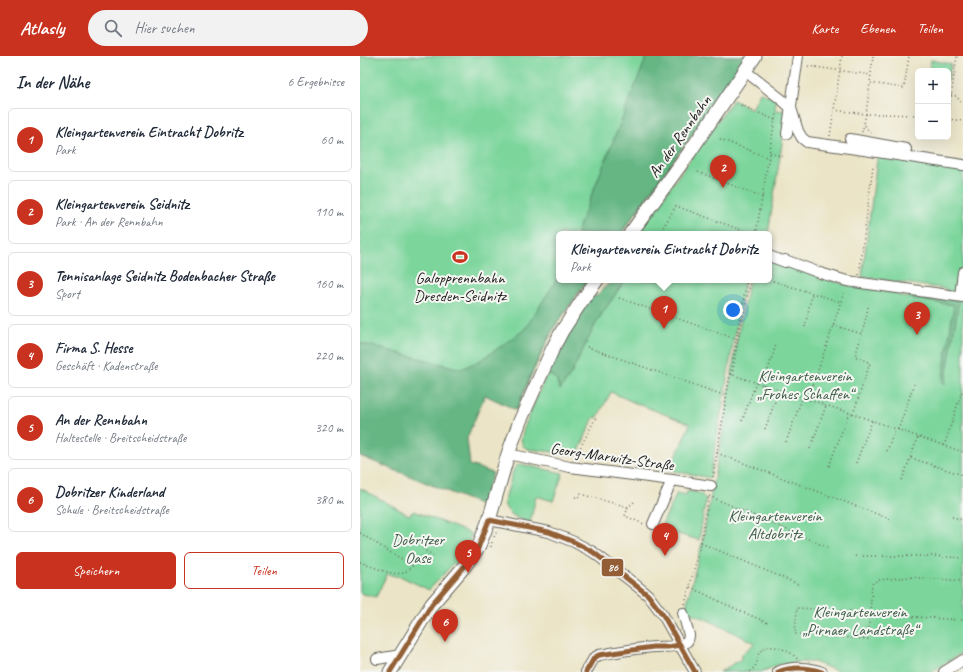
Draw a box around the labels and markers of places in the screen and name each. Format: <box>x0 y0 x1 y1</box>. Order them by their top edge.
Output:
pin: 2 <box>710 155 736 188</box>
sports icon: Galopprennbahn Dresden-Seidnitz <box>451 248 469 266</box>
place label: Galopprennbahn Dresden-Seidnitz <box>414 268 508 306</box>
pin: 1 <box>651 296 677 329</box>
pin: 3 <box>904 302 930 335</box>
pin: 4 <box>652 523 678 556</box>
pin: 5 <box>455 540 481 573</box>
pin: 6 <box>432 609 458 642</box>

